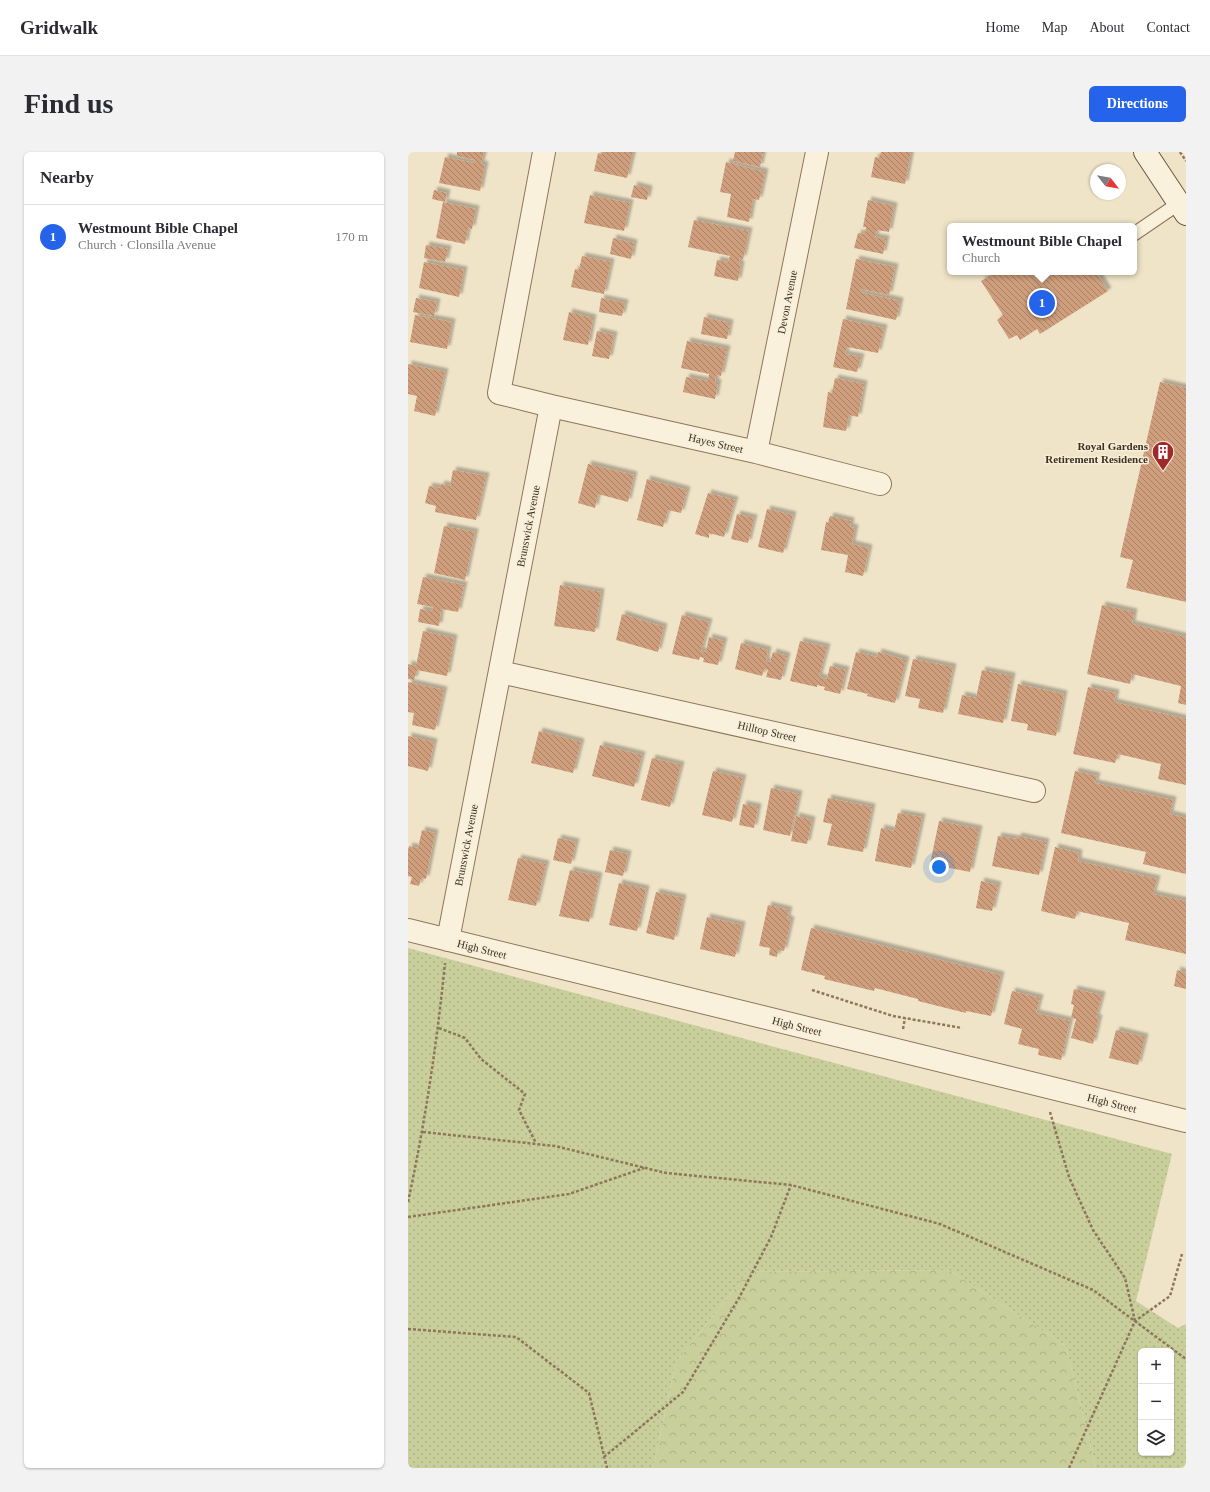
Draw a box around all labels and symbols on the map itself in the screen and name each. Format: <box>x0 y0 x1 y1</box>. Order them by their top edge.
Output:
north arrow <box>1090 164 1126 200</box>
street label: Devon Avenue <box>775 269 799 335</box>
pin: 1 <box>1029 288 1055 318</box>
street label: Hayes Street <box>687 431 745 455</box>
building icon: Royal Gardens Retirement Residence <box>1150 439 1176 472</box>
place label: Royal Gardens Retirement Residence <box>1045 440 1149 465</box>
street label: Brunswick Avenue <box>514 484 542 568</box>
street label: Hilltop Street <box>737 718 797 744</box>
street label: Brunswick Avenue <box>452 803 480 887</box>
your location <box>929 857 949 877</box>
street label: High Street <box>456 937 508 961</box>
street label: High Street <box>771 1014 823 1038</box>
street label: High Street <box>1086 1091 1138 1115</box>

